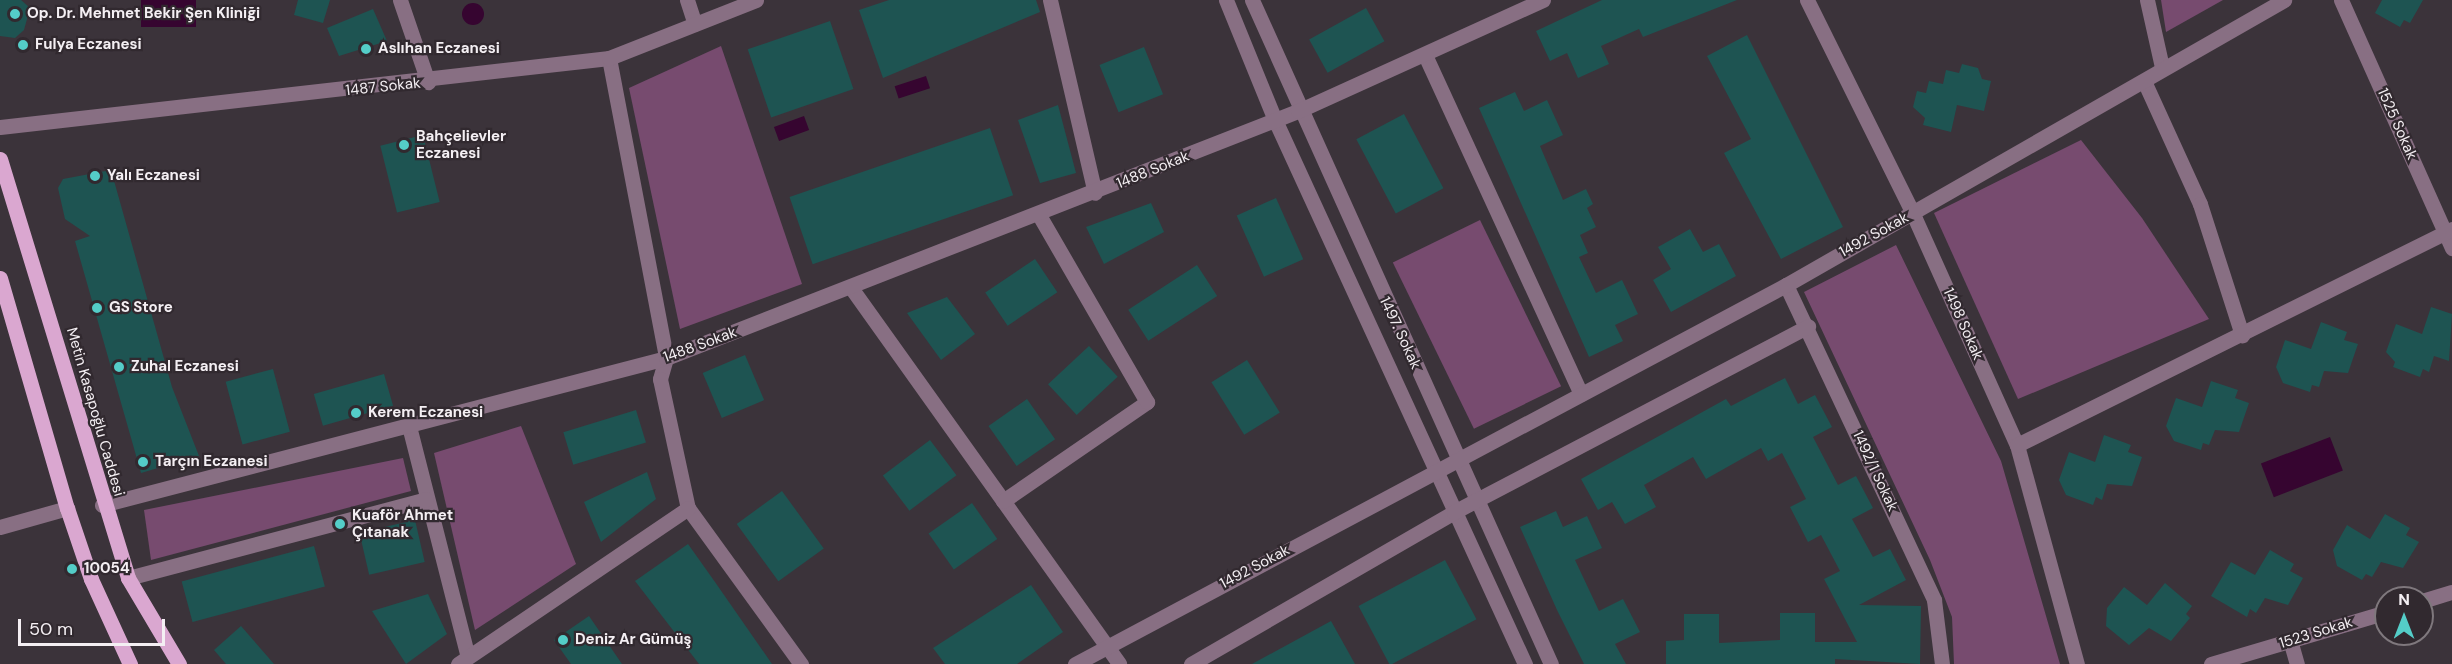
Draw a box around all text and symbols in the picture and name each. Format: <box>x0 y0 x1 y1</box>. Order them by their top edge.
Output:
place label: Op. Dr. Mehmet Bekir Şen Kliniği <box>27 5 260 23</box>
marker: Op. Dr. Mehmet Bekir Şen Kliniği <box>8 7 22 21</box>
place label: Fulya Eczanesi <box>35 36 142 54</box>
marker: Fulya Eczanesi <box>16 38 30 52</box>
place label: Aslıhan Eczanesi <box>378 40 500 58</box>
marker: Aslıhan Eczanesi <box>359 42 373 56</box>
street label: 1487 Sokak <box>345 74 421 100</box>
street label: 1525 Sokak <box>2373 86 2421 162</box>
place label: Bahçelievler Eczanesi <box>416 127 506 162</box>
marker: Bahçelievler Eczanesi <box>397 138 411 152</box>
street label: 1488 Sokak <box>1114 147 1192 193</box>
place label: Yalı Eczanesi <box>107 167 200 185</box>
marker: Yalı Eczanesi <box>88 169 102 183</box>
street label: 1492 Sokak <box>1836 209 1912 261</box>
street label: 1498 Sokak <box>1939 285 1987 363</box>
street label: 1497. Sokak <box>1375 294 1425 372</box>
place label: GS Store <box>109 299 173 317</box>
marker: GS Store <box>90 301 104 315</box>
street label: 1488 Sokak <box>661 323 739 367</box>
street label: Metin Kasapoğlu Caddesi <box>62 325 128 499</box>
place label: Zuhal Eczanesi <box>131 358 239 376</box>
marker: Zuhal Eczanesi <box>112 360 126 374</box>
place label: Kerem Eczanesi <box>368 404 483 422</box>
marker: Kerem Eczanesi <box>349 406 363 420</box>
street label: 1492/1 Sokak <box>1848 428 1902 514</box>
place label: Tarçın Eczanesi <box>155 453 268 471</box>
marker: Tarçın Eczanesi <box>136 455 150 469</box>
place label: Kuaför Ahmet Çıtanak <box>352 506 453 541</box>
marker: Kuaför Ahmet Çıtanak <box>333 517 347 531</box>
street label: 1492 Sokak <box>1217 541 1293 593</box>
place label: 10054 <box>84 560 130 578</box>
marker: 10054 <box>65 562 79 576</box>
north arrow <box>2374 586 2434 646</box>
text: N <box>2398 589 2410 610</box>
scale bar <box>21 607 168 645</box>
street label: 1523 Sokak <box>2277 613 2355 653</box>
text: 50 m <box>29 617 73 641</box>
place label: Deniz Ar Gümüş <box>575 631 691 649</box>
marker: Deniz Ar Gümüş <box>556 633 570 647</box>

